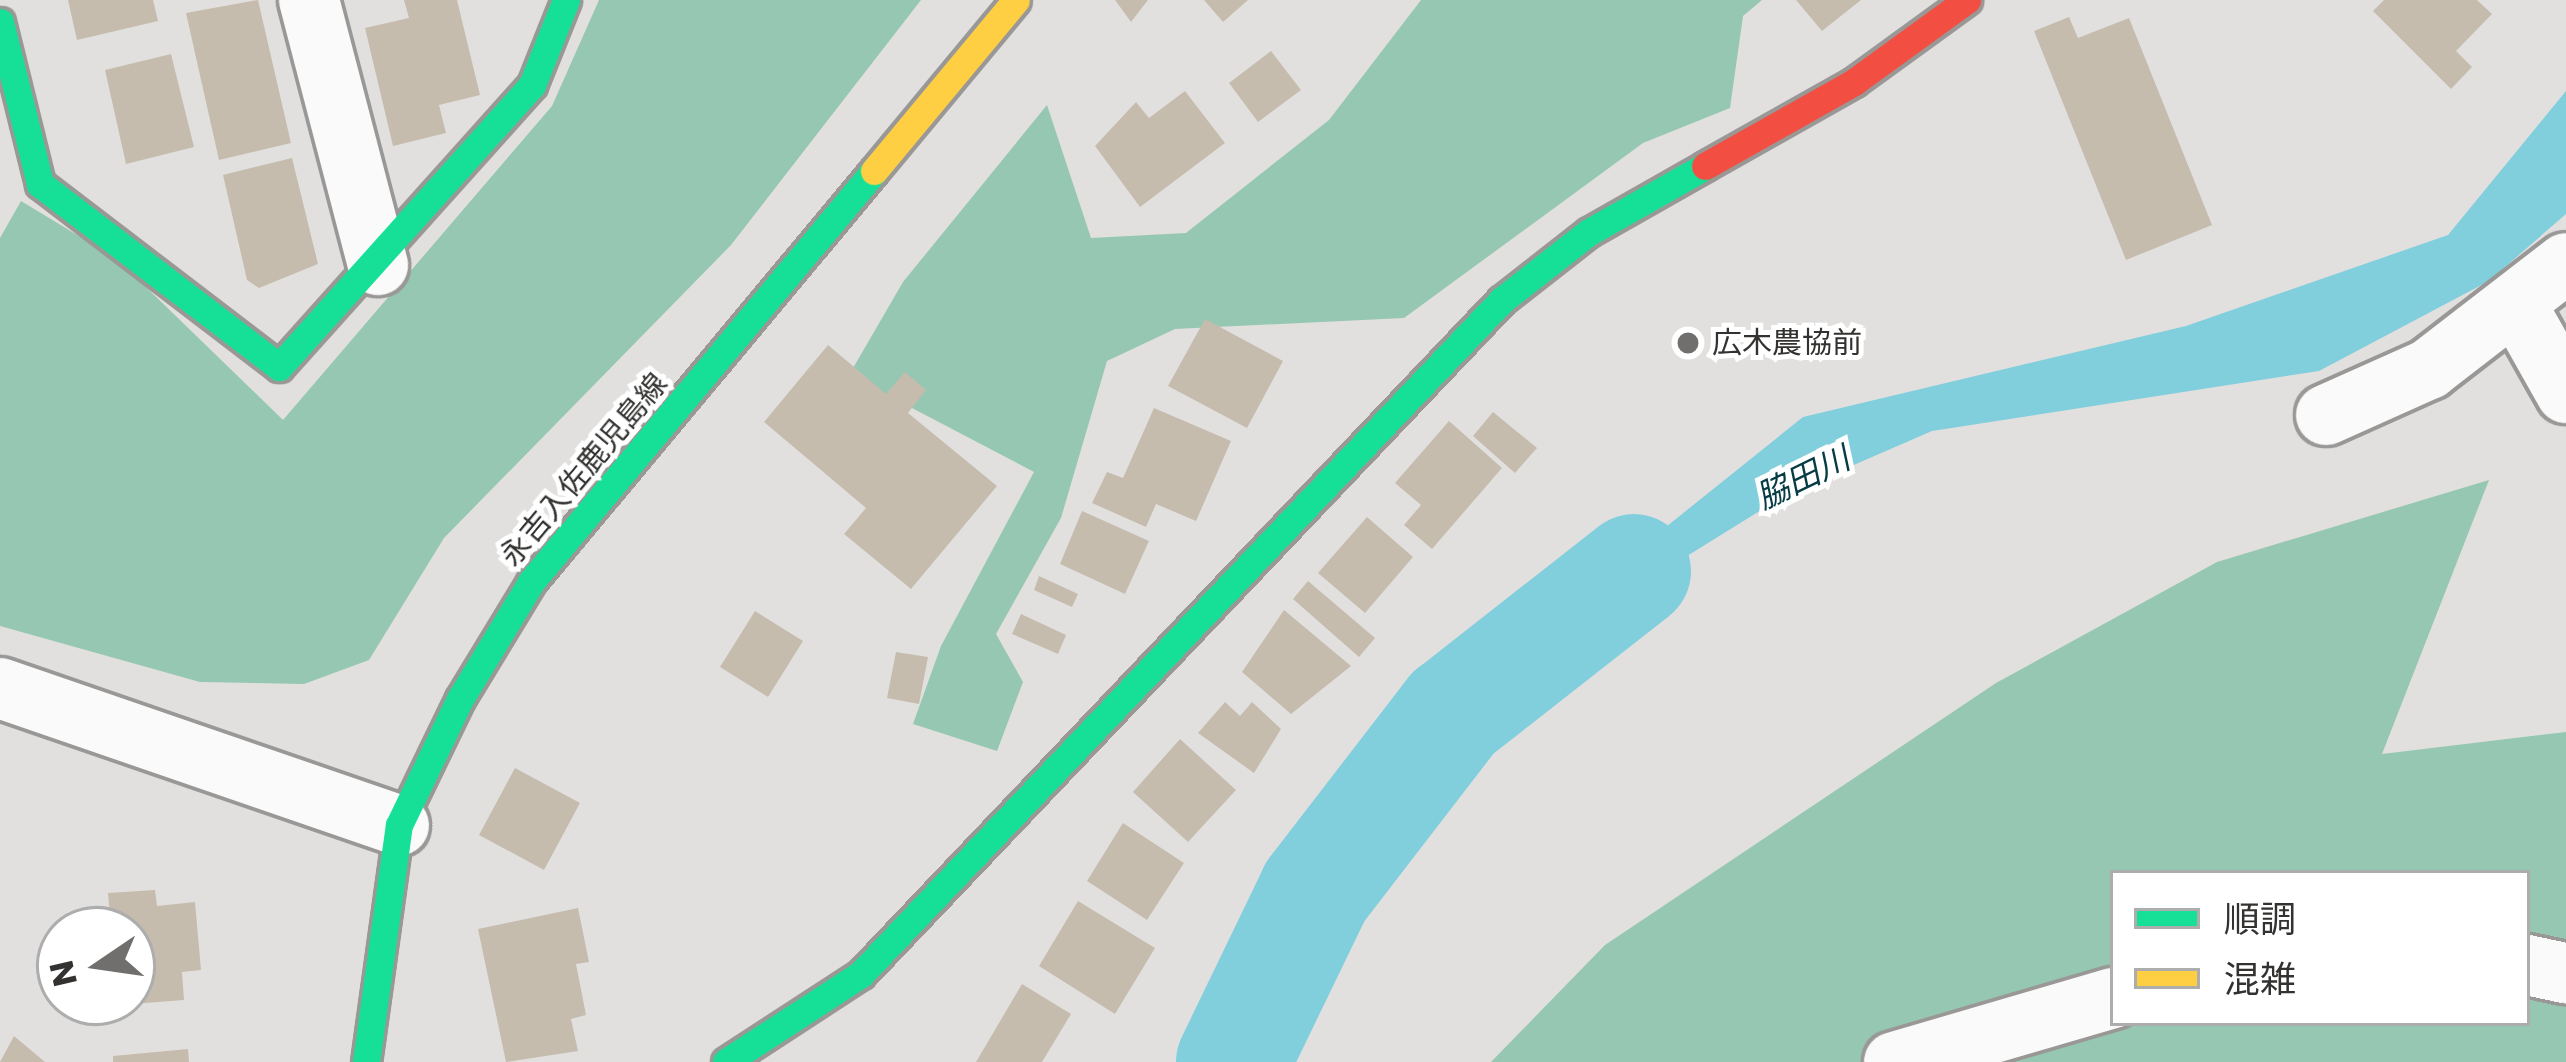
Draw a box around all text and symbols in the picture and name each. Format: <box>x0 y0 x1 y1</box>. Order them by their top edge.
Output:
place label: 広木農協前 <box>1712 325 1862 361</box>
marker: 広木農協前 <box>1675 330 1701 356</box>
street label: 永吉入佐鹿児島線 <box>493 367 675 573</box>
water label: 脇田川 <box>1750 439 1856 517</box>
legend <box>2110 870 2530 1026</box>
text: 順調 <box>2224 894 2296 945</box>
north arrow <box>36 906 156 1026</box>
text: 混雑 <box>2224 954 2296 1005</box>
text: N <box>38 956 89 991</box>

